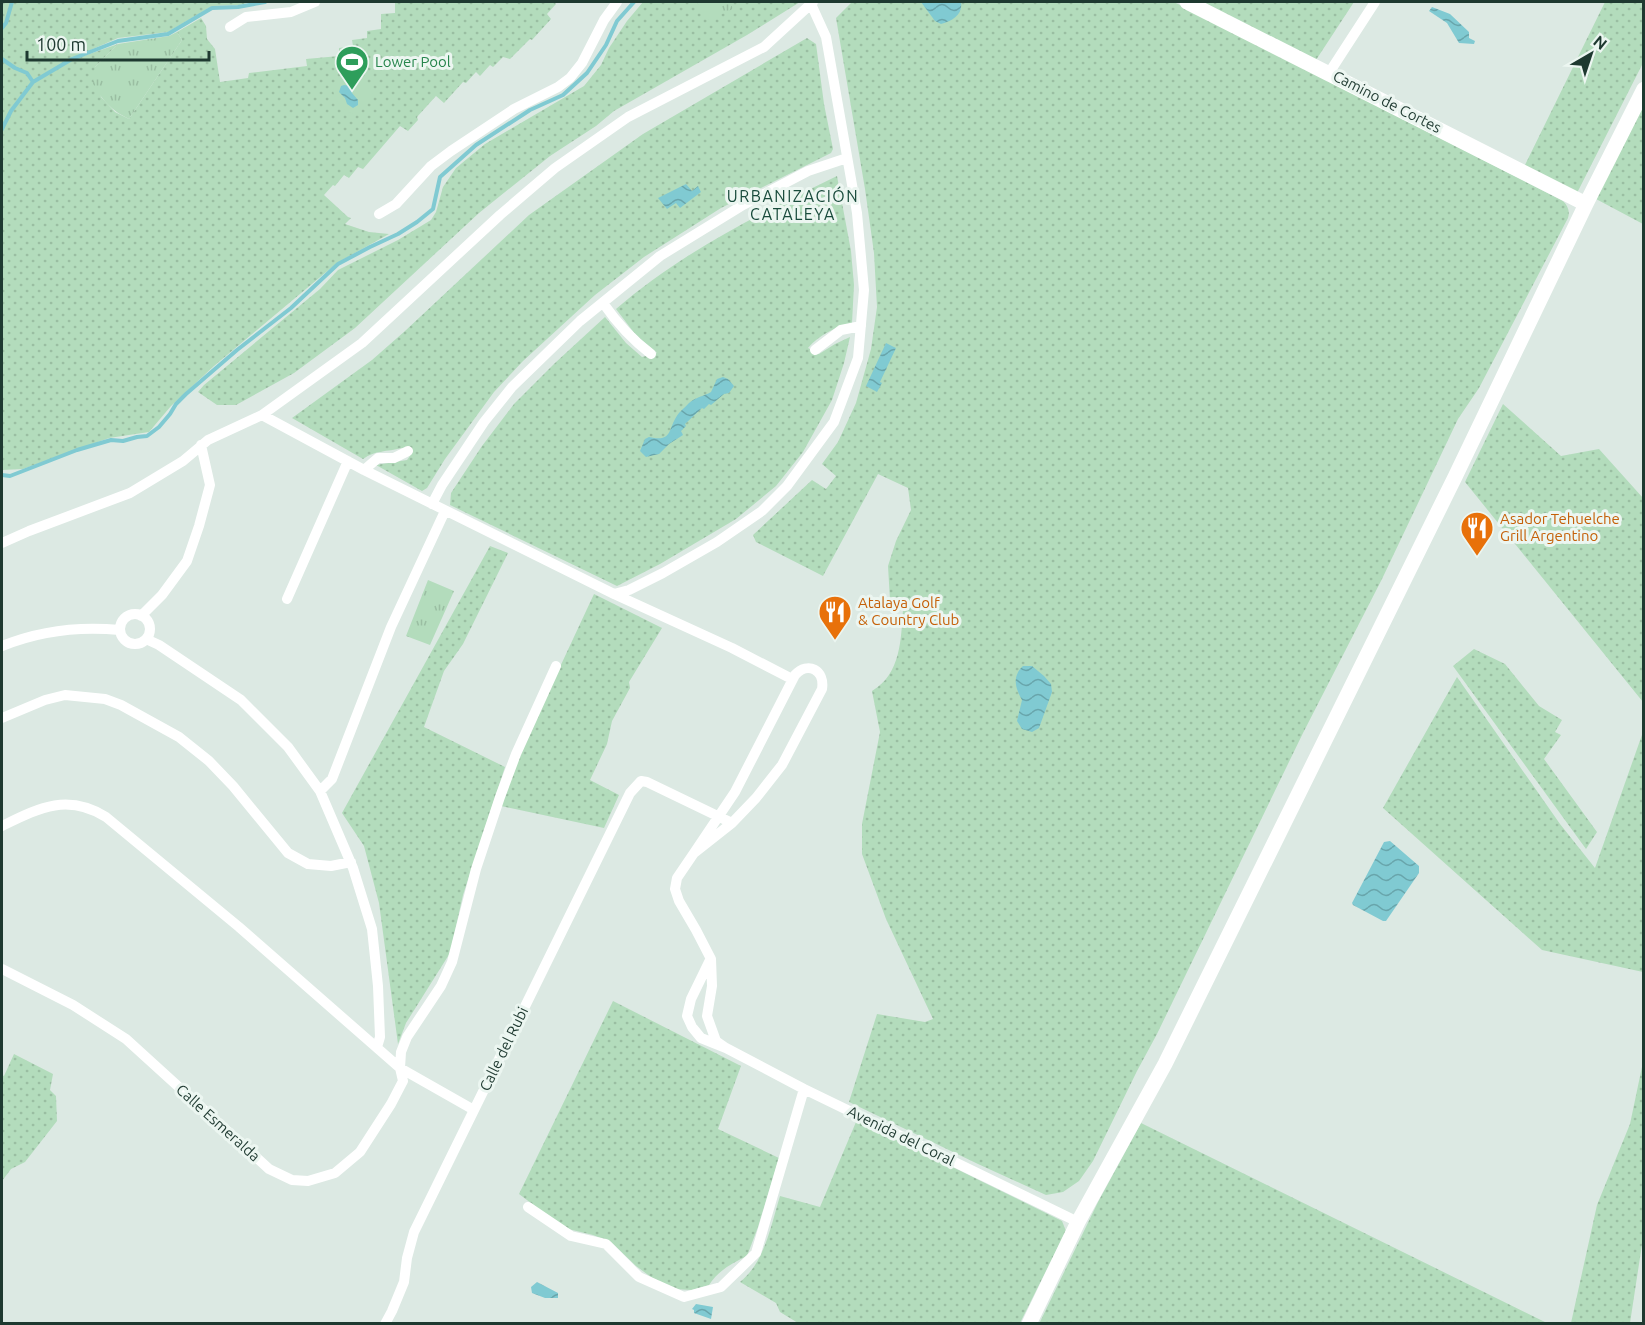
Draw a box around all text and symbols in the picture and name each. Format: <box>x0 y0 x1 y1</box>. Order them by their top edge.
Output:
scale bar <box>27 24 208 62</box>
north arrow <box>1561 24 1621 84</box>
text: N <box>1590 32 1611 53</box>
text: 100 m <box>36 34 86 54</box>
sports icon: Lower Pool <box>334 44 370 91</box>
place label: Lower Pool <box>375 53 451 70</box>
street label: Camino de Cortes <box>1330 67 1444 136</box>
district label: URBANIZACIÓN CATALEYA <box>727 186 859 223</box>
restaurant icon: Asador Tehuelche Grill Argentino <box>1459 510 1495 557</box>
place label: Asador Tehuelche Grill Argentino <box>1500 510 1620 544</box>
restaurant icon: Atalaya Golf & Country Club <box>817 594 853 641</box>
place label: Atalaya Golf & Country Club <box>858 594 959 628</box>
street label: Calle del Rubi <box>476 1004 531 1094</box>
street label: Calle Esmeralda <box>173 1081 264 1165</box>
street label: Avenida del Coral <box>845 1102 958 1169</box>

